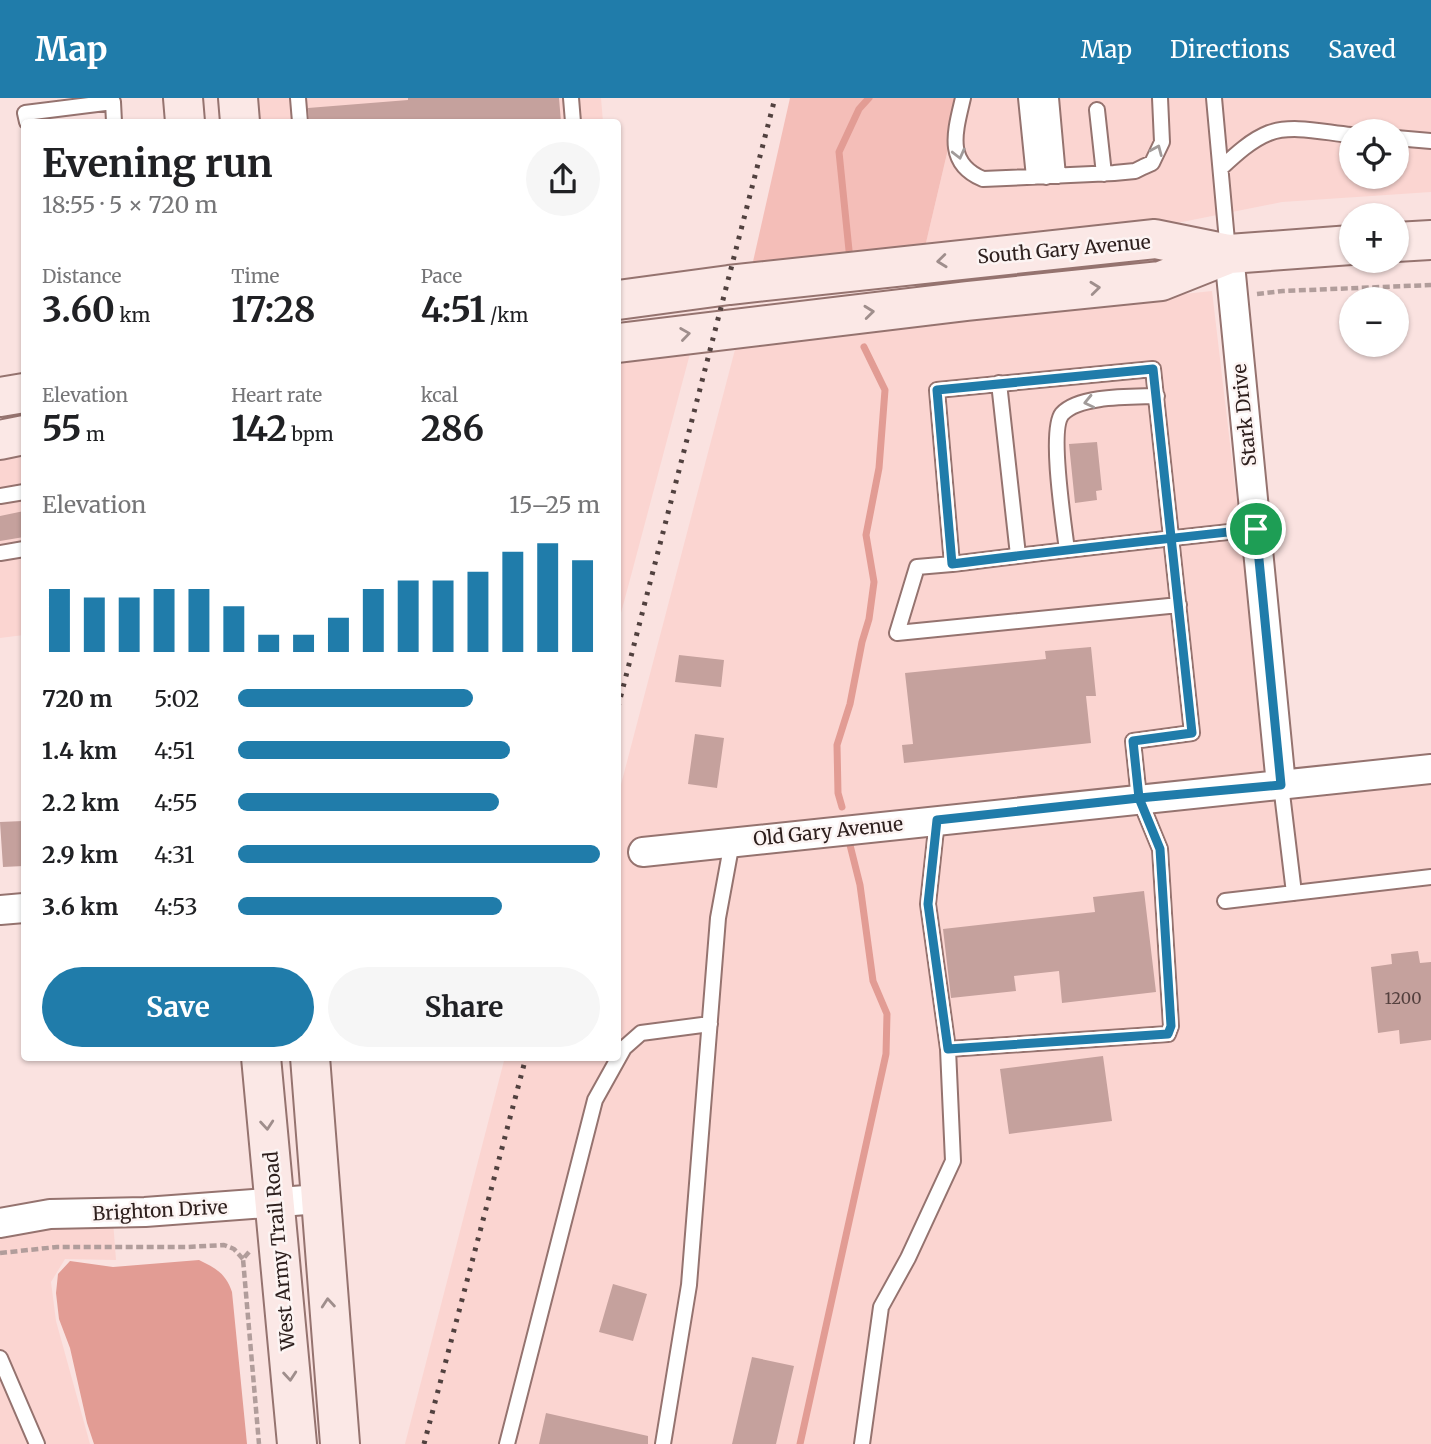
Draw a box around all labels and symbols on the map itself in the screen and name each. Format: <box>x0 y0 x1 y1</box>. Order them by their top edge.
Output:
one-way arrow <box>1149 145 1163 157</box>
one-way arrow <box>951 148 965 160</box>
street label: South Gary Avenue <box>976 229 1152 269</box>
one-way arrow <box>936 253 947 268</box>
one-way arrow <box>1090 281 1101 296</box>
one-way arrow <box>863 304 875 319</box>
one-way arrow <box>679 326 691 341</box>
street label: Stark Drive <box>1227 363 1261 467</box>
one-way arrow <box>1083 394 1095 409</box>
pin <box>1226 499 1286 559</box>
street label: Old Gary Avenue <box>752 811 904 851</box>
house number: 1200 <box>1385 988 1421 1008</box>
one-way arrow <box>259 1120 274 1131</box>
street label: West Army Trail Road <box>258 1150 300 1353</box>
street label: Brighton Drive <box>92 1194 228 1226</box>
one-way arrow <box>321 1297 336 1308</box>
one-way arrow <box>283 1370 298 1382</box>

